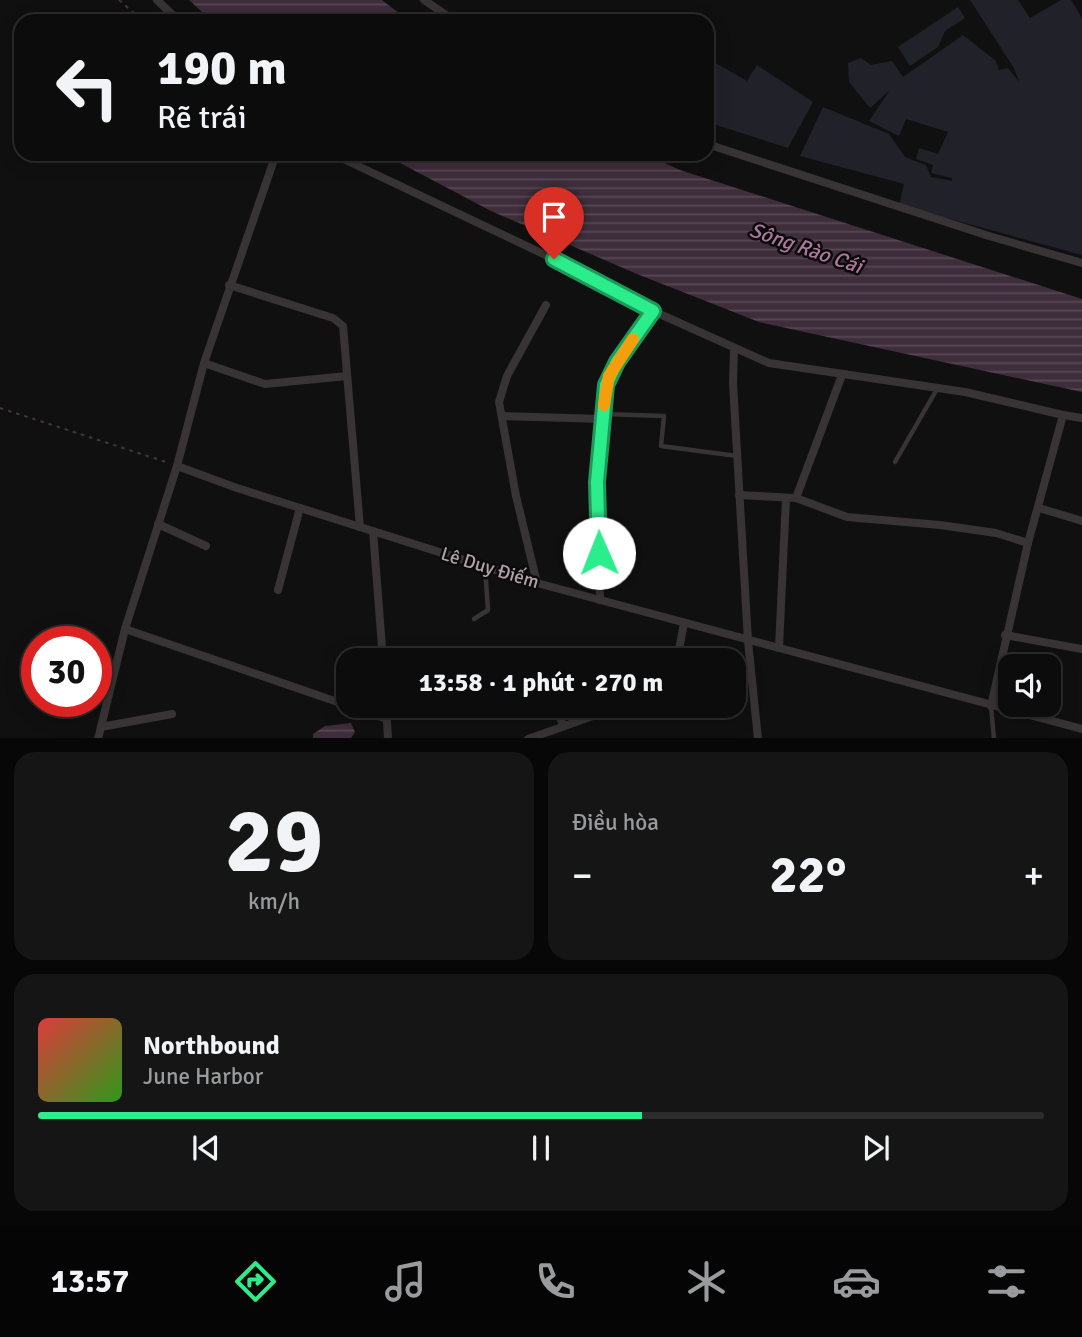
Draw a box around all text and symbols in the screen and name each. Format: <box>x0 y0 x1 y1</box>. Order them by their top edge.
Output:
text: 190 m <box>157 38 287 98</box>
icon: left <box>42 42 133 133</box>
text: Rẽ trái <box>157 98 247 137</box>
pin <box>524 187 584 259</box>
icon: arrive <box>535 198 573 236</box>
water label: Sông Rào Cái <box>746 217 868 280</box>
position arrow <box>562 516 636 590</box>
street label: Lê Duy Điếm <box>438 542 542 594</box>
speed limit sign: 30 <box>21 626 112 717</box>
map controls <box>998 654 1061 717</box>
button: sound <box>998 654 1061 717</box>
text: 13:58 · 1 phút · 270 m <box>419 667 663 699</box>
text: 29 <box>225 785 323 898</box>
text: Điều hòa <box>572 808 659 837</box>
text: 22° <box>770 843 846 907</box>
text: − <box>572 852 593 899</box>
text: + <box>1023 852 1044 899</box>
text: km/h <box>248 887 300 916</box>
text: Northbound <box>143 1030 280 1062</box>
text: June Harbor <box>143 1062 263 1091</box>
icon: previous <box>187 1129 225 1167</box>
icon: pause <box>522 1129 560 1167</box>
icon: next <box>857 1129 895 1167</box>
icon: directions <box>231 1257 280 1306</box>
icon: music <box>381 1257 430 1306</box>
icon: phone <box>531 1257 580 1306</box>
icon: climate <box>682 1257 731 1306</box>
icon: car <box>832 1257 881 1306</box>
icon: filters <box>982 1257 1031 1306</box>
text: 13:57 <box>51 1262 129 1301</box>

